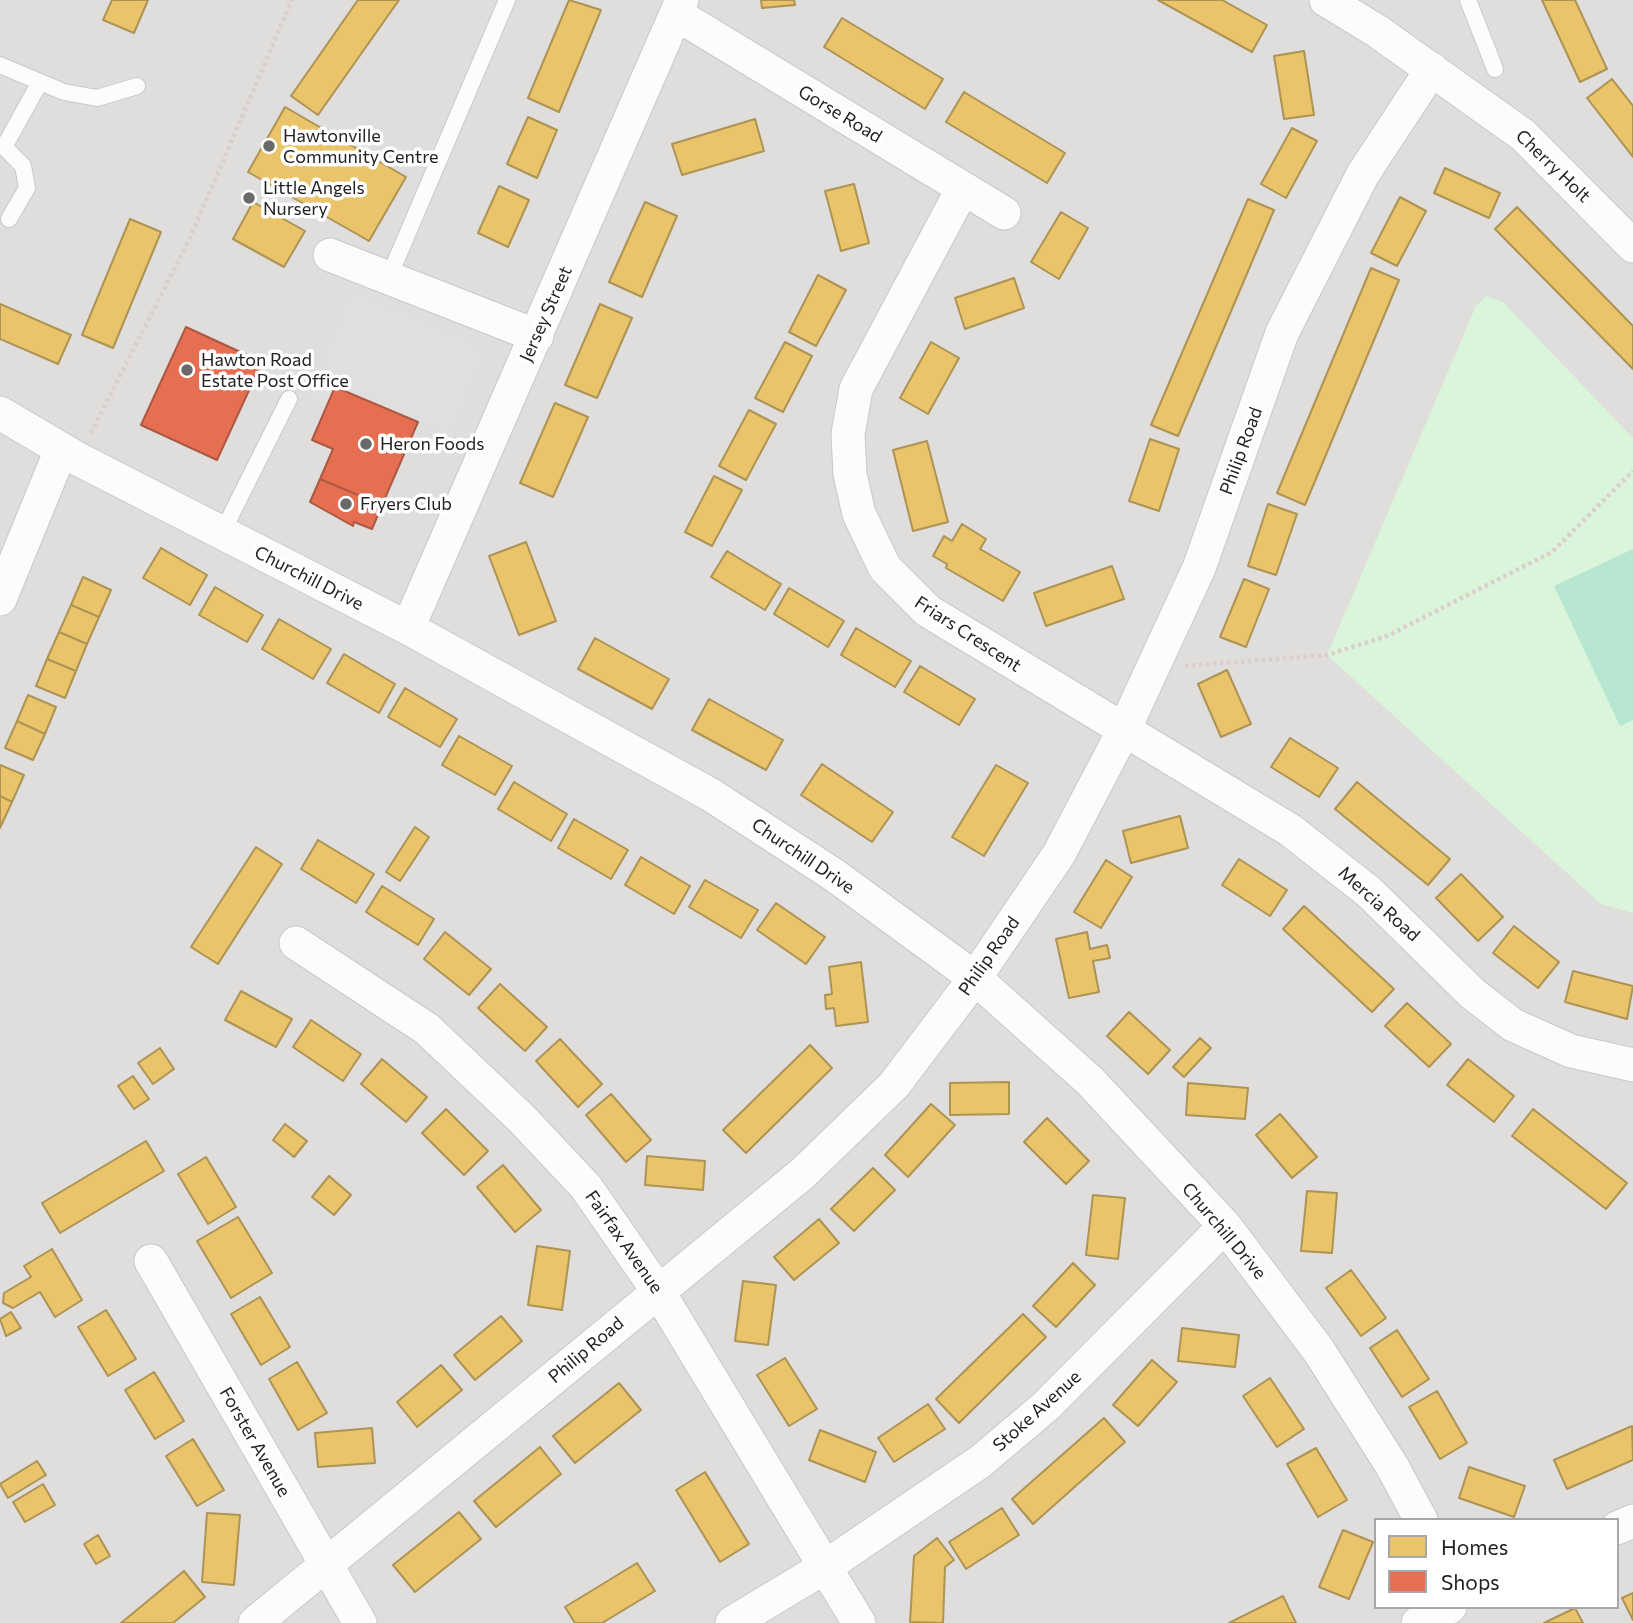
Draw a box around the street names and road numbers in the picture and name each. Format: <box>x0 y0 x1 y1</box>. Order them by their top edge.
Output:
street label: Gorse Road <box>794 81 886 147</box>
street label: Cherry Holt <box>1511 125 1595 207</box>
street label: Jersey Street <box>515 263 577 365</box>
street label: Philip Road <box>1215 404 1267 498</box>
street label: Churchill Drive <box>251 541 367 615</box>
street label: Friars Crescent <box>911 592 1025 676</box>
street label: Churchill Drive <box>747 814 859 898</box>
street label: Mercia Road <box>1334 862 1424 946</box>
street label: Philip Road <box>954 912 1024 1000</box>
street label: Churchill Drive <box>1177 1178 1271 1284</box>
street label: Fairfax Avenue <box>581 1186 667 1298</box>
street label: Philip Road <box>544 1312 628 1388</box>
street label: Stoke Avenue <box>989 1366 1085 1456</box>
street label: Forster Avenue <box>215 1383 295 1501</box>

